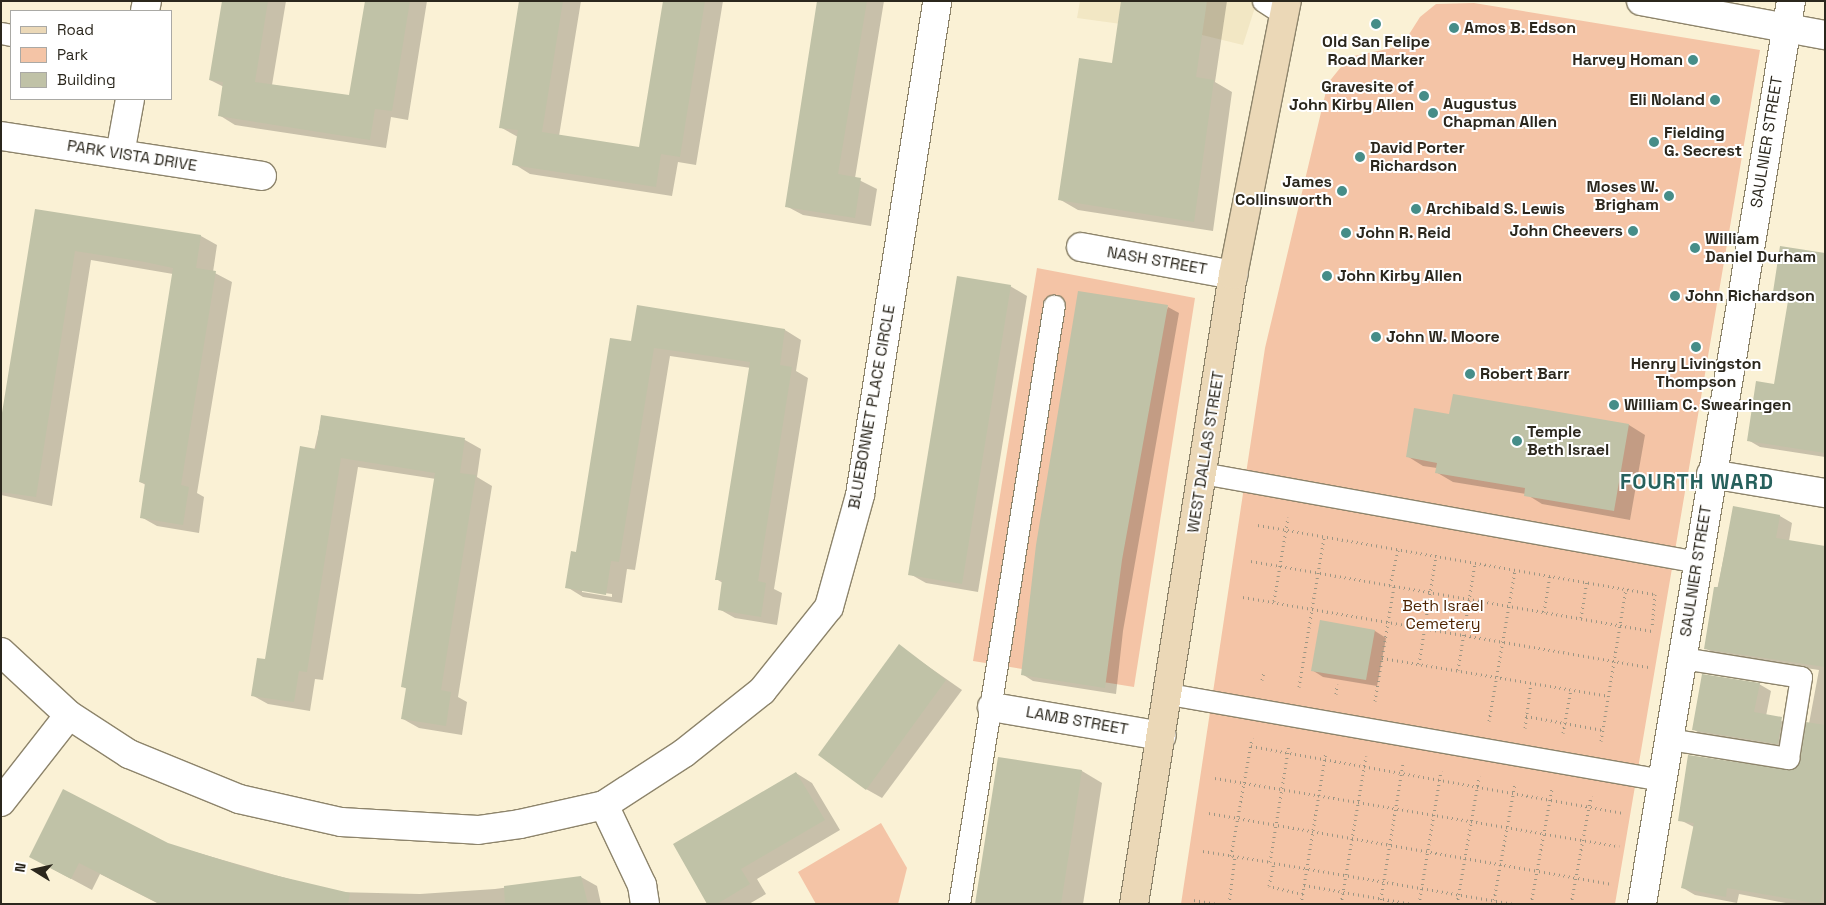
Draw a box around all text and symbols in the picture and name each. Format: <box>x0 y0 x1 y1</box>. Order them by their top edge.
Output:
legend <box>10 10 172 100</box>
marker: Old San Felipe Road Marker <box>1370 18 1382 30</box>
place label: Amos B. Edson <box>1464 18 1577 38</box>
text: Road <box>57 20 94 39</box>
marker: Amos B. Edson <box>1448 22 1460 34</box>
place label: Old San Felipe Road Marker <box>1322 32 1430 70</box>
text: Park <box>57 45 88 64</box>
place label: Harvey Homan <box>1572 50 1683 70</box>
marker: Harvey Homan <box>1687 54 1699 66</box>
text: Building <box>57 70 116 89</box>
street label: SAULNIER STREET <box>1747 75 1787 209</box>
place label: Gravesite of John Kirby Allen <box>1289 77 1414 115</box>
marker: Gravesite of John Kirby Allen <box>1418 90 1430 102</box>
place label: Eli Noland <box>1629 90 1705 110</box>
place label: Augustus Chapman Allen <box>1443 94 1557 132</box>
marker: Eli Noland <box>1709 94 1721 106</box>
marker: Augustus Chapman Allen <box>1427 107 1439 119</box>
place label: Fielding G. Secrest <box>1664 123 1743 161</box>
street label: PARK VISTA DRIVE <box>65 136 199 176</box>
marker: Fielding G. Secrest <box>1648 136 1660 148</box>
place label: David Porter Richardson <box>1370 138 1465 176</box>
marker: David Porter Richardson <box>1354 151 1366 163</box>
place label: James Collinsworth <box>1235 172 1332 210</box>
place label: Moses W. Brigham <box>1587 177 1659 215</box>
marker: James Collinsworth <box>1336 185 1348 197</box>
marker: Moses W. Brigham <box>1663 190 1675 202</box>
place label: Archibald S. Lewis <box>1426 199 1565 219</box>
marker: Archibald S. Lewis <box>1410 203 1422 215</box>
place label: John Cheevers <box>1510 221 1623 241</box>
place label: John R. Reid <box>1356 223 1451 243</box>
marker: John Cheevers <box>1627 225 1639 237</box>
marker: John R. Reid <box>1340 227 1352 239</box>
place label: William Daniel Durham <box>1705 229 1816 267</box>
marker: William Daniel Durham <box>1689 242 1701 254</box>
street label: NASH STREET <box>1105 243 1209 279</box>
place label: John Kirby Allen <box>1337 266 1462 286</box>
marker: John Kirby Allen <box>1321 270 1333 282</box>
place label: John Richardson <box>1685 286 1815 306</box>
marker: John Richardson <box>1669 290 1681 302</box>
street label: BLUEBONNET PLACE CIRCLE <box>845 303 899 511</box>
place label: John W. Moore <box>1386 327 1500 347</box>
marker: John W. Moore <box>1370 331 1382 343</box>
marker: Henry Livingston Thompson <box>1690 341 1702 353</box>
place label: Henry Livingston Thompson <box>1631 354 1761 392</box>
place label: Robert Barr <box>1480 364 1570 384</box>
marker: Robert Barr <box>1464 368 1476 380</box>
street label: WEST DALLAS STREET <box>1184 369 1228 535</box>
place label: William C. Swearingen <box>1624 395 1792 415</box>
marker: William C. Swearingen <box>1608 399 1620 411</box>
place label: Temple Beth Israel <box>1527 422 1609 460</box>
marker: Temple Beth Israel <box>1511 435 1523 447</box>
district label: FOURTH WARD <box>1619 469 1775 495</box>
street label: SAULNIER STREET <box>1676 504 1716 638</box>
park label: Beth Israel Cemetery <box>1402 596 1484 634</box>
street label: LAMB STREET <box>1024 703 1130 739</box>
north arrow <box>10 845 60 895</box>
text: N <box>11 861 30 874</box>

